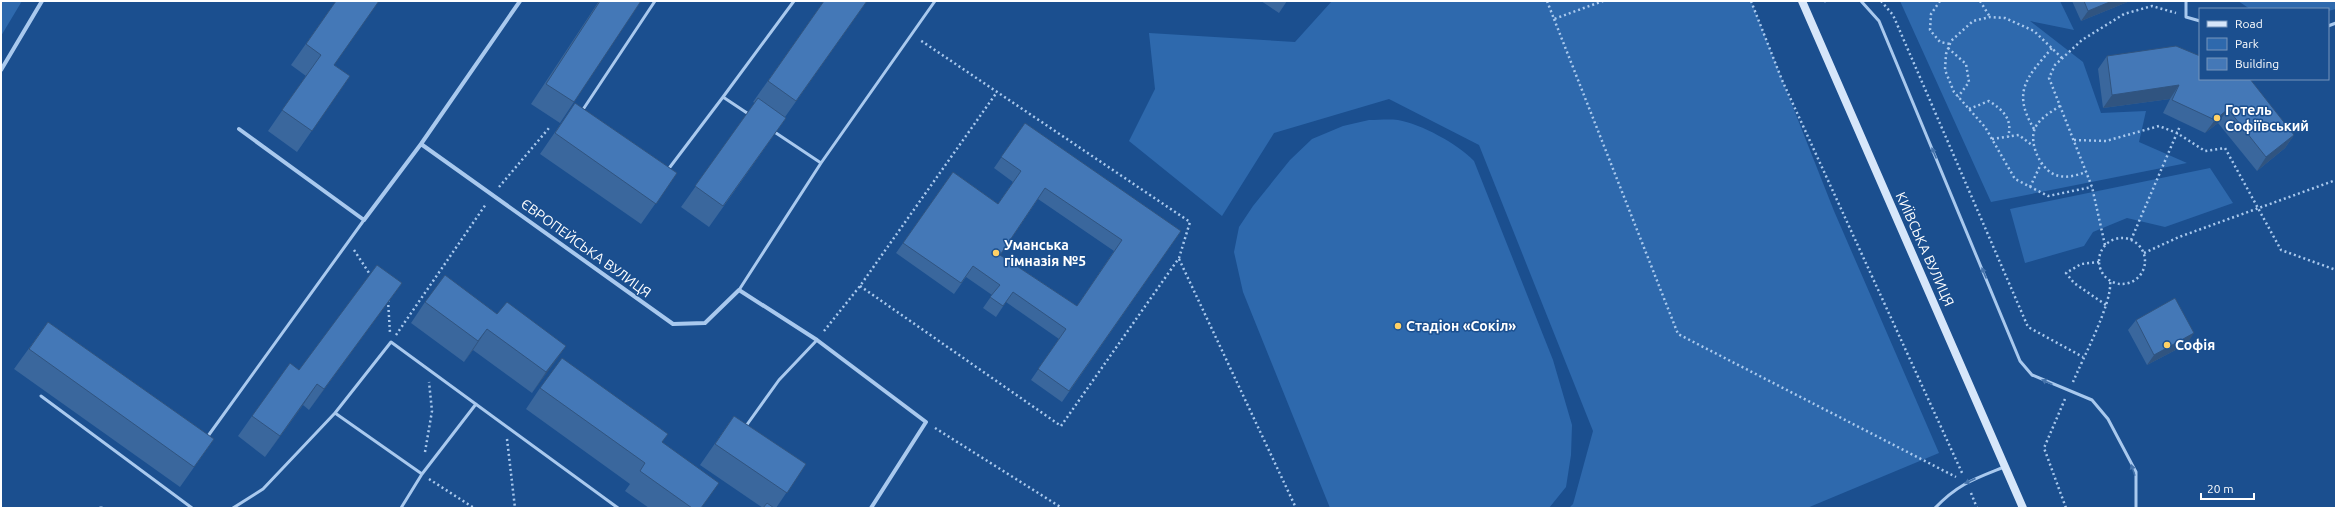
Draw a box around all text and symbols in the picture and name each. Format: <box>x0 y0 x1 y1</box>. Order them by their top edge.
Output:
legend <box>2199 8 2329 80</box>
text: Road <box>2235 17 2263 30</box>
text: Park <box>2235 37 2259 50</box>
text: Building <box>2235 57 2279 70</box>
place label: Готель Софіївський <box>2225 102 2309 134</box>
marker: Готель Софіївський <box>2212 113 2222 123</box>
one-way arrow <box>1930 146 1936 158</box>
street label: КИЇВСЬКА ВУЛИЦЯ <box>1893 189 1957 309</box>
street label: ЄВРОПЕЙСЬКА ВУЛИЦЯ <box>518 195 655 301</box>
place label: Уманська гімназія №5 <box>1004 237 1086 269</box>
marker: Уманська гімназія №5 <box>991 248 1001 258</box>
one-way arrow <box>1980 266 1986 278</box>
place label: Стадіон «Сокіл» <box>1406 318 1516 334</box>
marker: Стадіон «Сокіл» <box>1393 321 1403 331</box>
place label: Софія <box>2175 337 2215 353</box>
marker: Софія <box>2162 340 2172 350</box>
one-way arrow <box>2041 378 2053 384</box>
one-way arrow <box>2130 463 2136 475</box>
scale bar <box>2201 475 2254 501</box>
one-way arrow <box>1964 478 1975 484</box>
text: 20 m <box>2207 482 2234 495</box>

